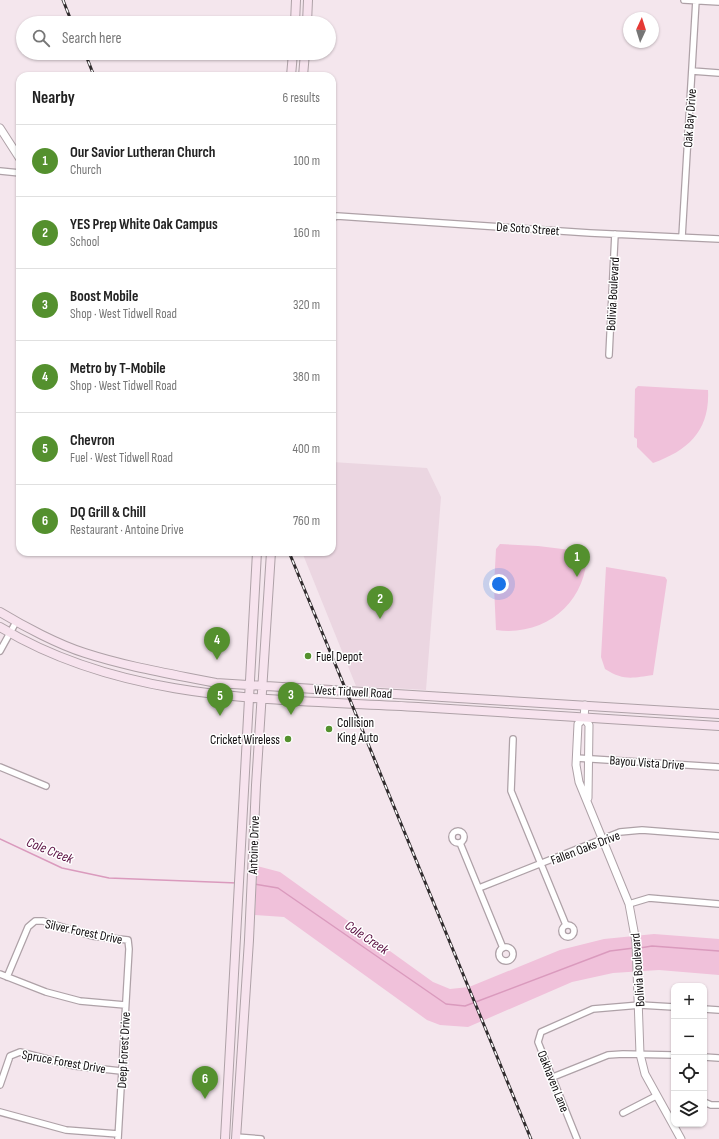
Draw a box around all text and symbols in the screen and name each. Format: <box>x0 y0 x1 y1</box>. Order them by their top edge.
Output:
north arrow <box>623 12 659 48</box>
search box <box>16 16 336 60</box>
icon: search <box>30 27 52 49</box>
text: Search here <box>62 29 122 48</box>
text: Nearby <box>32 88 75 108</box>
street label: Oak Bay Drive <box>680 88 700 148</box>
text: 6 results <box>282 90 320 106</box>
text: Our Savior Lutheran Church <box>70 143 215 162</box>
text: 1 <box>42 153 48 169</box>
text: 100 m <box>293 153 320 169</box>
text: Church <box>70 162 102 178</box>
text: YES Prep White Oak Campus <box>70 215 218 234</box>
street label: De Soto Street <box>496 219 560 239</box>
text: 2 <box>42 225 48 241</box>
text: 160 m <box>294 225 320 241</box>
text: School <box>70 234 100 250</box>
street label: Bolivia Boulevard <box>603 257 623 331</box>
text: Boost Mobile <box>70 287 138 306</box>
text: 3 <box>42 297 48 313</box>
text: 320 m <box>293 297 320 313</box>
text: Shop · West Tidwell Road <box>70 306 177 322</box>
text: Metro by T-Mobile <box>70 359 166 378</box>
text: 4 <box>42 369 48 385</box>
text: 380 m <box>293 369 320 385</box>
text: Shop · West Tidwell Road <box>70 378 177 394</box>
text: Chevron <box>70 431 115 450</box>
text: 5 <box>42 441 48 457</box>
text: 400 m <box>293 441 320 457</box>
text: Fuel · West Tidwell Road <box>70 450 173 466</box>
text: DQ Grill & Chill <box>70 503 146 522</box>
text: 6 <box>42 513 48 529</box>
text: 760 m <box>293 513 320 529</box>
text: Restaurant · Antoine Drive <box>70 522 184 538</box>
pin: 1 <box>564 544 590 577</box>
your location <box>489 574 509 594</box>
pin: 2 <box>367 586 393 619</box>
pin: 4 <box>204 627 230 660</box>
place label: Fuel Depot <box>316 649 362 665</box>
marker: Fuel Depot <box>303 651 313 661</box>
pin: 3 <box>278 682 304 715</box>
street label: West Tidwell Road <box>313 682 392 702</box>
pin: 5 <box>207 683 233 716</box>
place label: Collision King Auto <box>337 715 378 746</box>
marker: Collision King Auto <box>324 724 334 734</box>
place label: Cricket Wireless <box>210 732 280 748</box>
marker: Cricket Wireless <box>283 734 293 744</box>
street label: Bayou Vista Drive <box>609 752 685 774</box>
street label: Antoine Drive <box>245 815 263 876</box>
street label: Fallen Oaks Drive <box>548 827 622 868</box>
water label: Cole Creek <box>24 833 76 868</box>
street label: Silver Forest Drive <box>44 916 124 948</box>
water label: Cole Creek <box>342 917 392 959</box>
street label: Bolivia Boulevard <box>627 933 649 1007</box>
map controls <box>671 983 707 1127</box>
button: + <box>671 983 707 1019</box>
street label: Deep Forest Drive <box>114 1011 134 1089</box>
button: − <box>671 1019 707 1055</box>
street label: Spruce Forest Drive <box>21 1047 107 1077</box>
street label: Oakhaven Lane <box>533 1048 573 1115</box>
button: locate <box>671 1055 707 1091</box>
pin: 6 <box>192 1066 218 1099</box>
button: layers <box>671 1091 707 1127</box>

